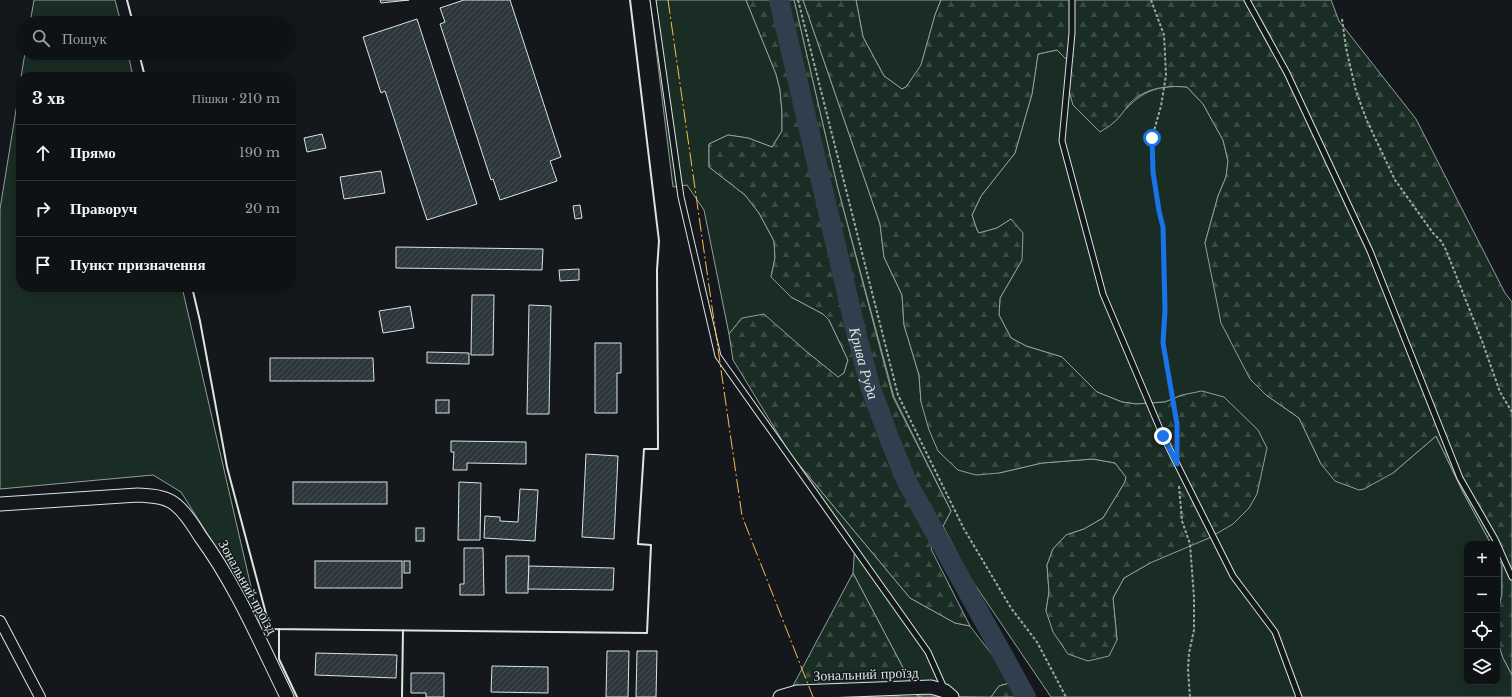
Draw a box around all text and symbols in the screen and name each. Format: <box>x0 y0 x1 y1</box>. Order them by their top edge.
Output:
search box <box>16 16 296 60</box>
icon: search <box>30 27 52 49</box>
text: Пошук <box>62 29 107 48</box>
text: 3 хв <box>32 88 65 109</box>
text: Пішки · 210 m <box>192 90 280 107</box>
route start <box>1143 129 1161 147</box>
icon: ahead <box>32 142 54 164</box>
text: Прямо <box>70 143 116 162</box>
text: 190 m <box>239 144 280 161</box>
icon: right <box>32 198 54 220</box>
text: Праворуч <box>70 199 137 218</box>
text: 20 m <box>245 200 280 217</box>
icon: arrive <box>32 254 54 276</box>
text: Пункт призначення <box>70 255 206 274</box>
water label: Крива Руда <box>845 324 884 402</box>
route end <box>1154 427 1172 445</box>
street label: Зональний проїзд <box>215 537 281 637</box>
map controls <box>1464 541 1500 685</box>
button: + <box>1464 541 1500 577</box>
button: − <box>1464 577 1500 613</box>
button: locate <box>1464 613 1500 649</box>
button: layers <box>1464 649 1500 685</box>
street label: Зональний проїзд <box>813 663 919 685</box>

